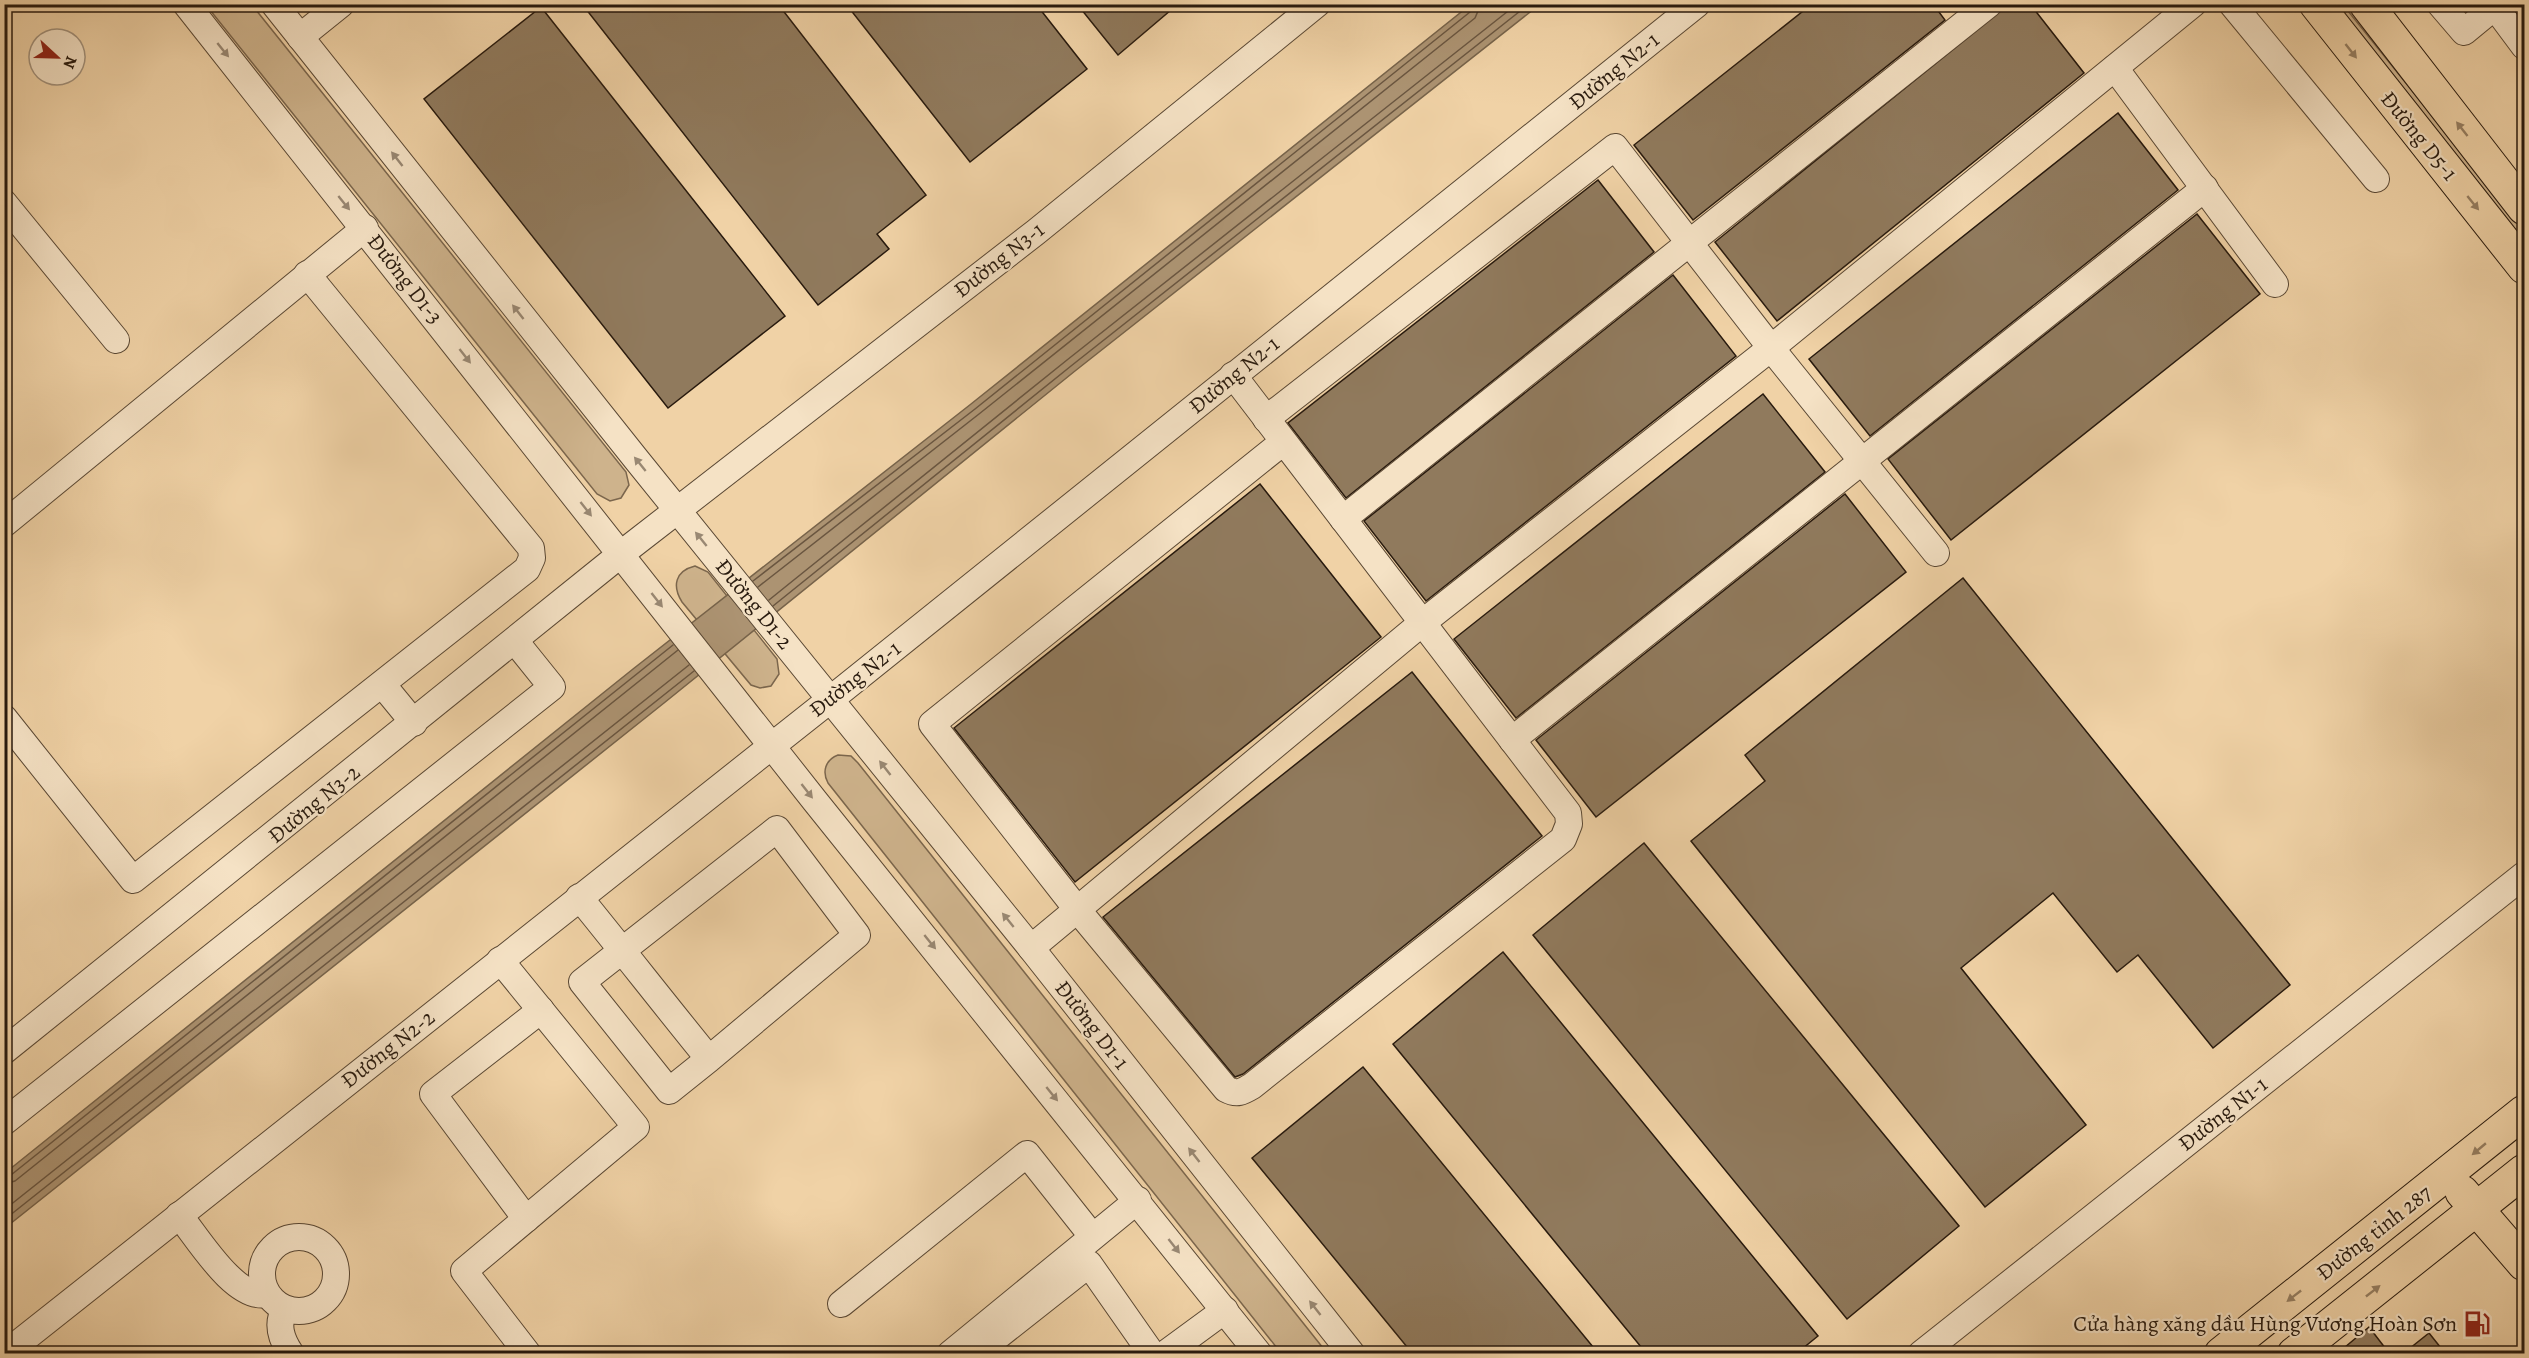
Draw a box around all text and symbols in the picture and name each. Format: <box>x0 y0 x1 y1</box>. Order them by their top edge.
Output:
street label: Đường N2-1 <box>1562 25 1666 117</box>
north arrow <box>27 27 87 87</box>
one-way arrow <box>216 42 229 58</box>
one-way arrow <box>2345 43 2358 59</box>
text: N <box>57 53 82 72</box>
street label: Đường D5-1 <box>2374 85 2464 187</box>
one-way arrow <box>2457 121 2469 136</box>
one-way arrow <box>391 151 404 167</box>
one-way arrow <box>338 195 350 210</box>
one-way arrow <box>2467 195 2480 211</box>
street label: Đường N3-1 <box>947 215 1051 305</box>
street label: Đường D1-3 <box>360 228 450 330</box>
one-way arrow <box>513 304 525 319</box>
street label: Đường N2-1 <box>1182 329 1286 421</box>
one-way arrow <box>459 348 471 363</box>
one-way arrow <box>633 456 646 472</box>
one-way arrow <box>580 501 592 516</box>
one-way arrow <box>695 532 708 547</box>
street label: Đường D1-2 <box>708 552 800 656</box>
one-way arrow <box>651 592 664 608</box>
street label: Đường N2-1 <box>803 634 907 724</box>
street label: Đường N3-2 <box>262 758 366 850</box>
one-way arrow <box>879 760 892 776</box>
one-way arrow <box>801 783 813 798</box>
one-way arrow <box>1002 912 1015 927</box>
one-way arrow <box>923 934 936 950</box>
street label: Đường D1-1 <box>1048 974 1136 1076</box>
street label: Đường N2-2 <box>335 1003 441 1095</box>
street label: Đường N1-1 <box>2172 1070 2274 1158</box>
one-way arrow <box>1046 1086 1059 1102</box>
one-way arrow <box>2472 1142 2487 1155</box>
one-way arrow <box>1189 1147 1201 1162</box>
street label: Đường tỉnh 287 <box>2310 1178 2438 1287</box>
one-way arrow <box>1168 1238 1181 1254</box>
one-way arrow <box>2365 1285 2381 1298</box>
one-way arrow <box>2286 1290 2302 1303</box>
one-way arrow <box>1310 1300 1322 1315</box>
place label: Cửa hàng xăng dầu Hùng Vương Hoàn Sơn <box>2073 1309 2457 1339</box>
fuel station icon: Cửa hàng xăng dầu Hùng Vương Hoàn Sơn <box>2462 1309 2492 1339</box>

